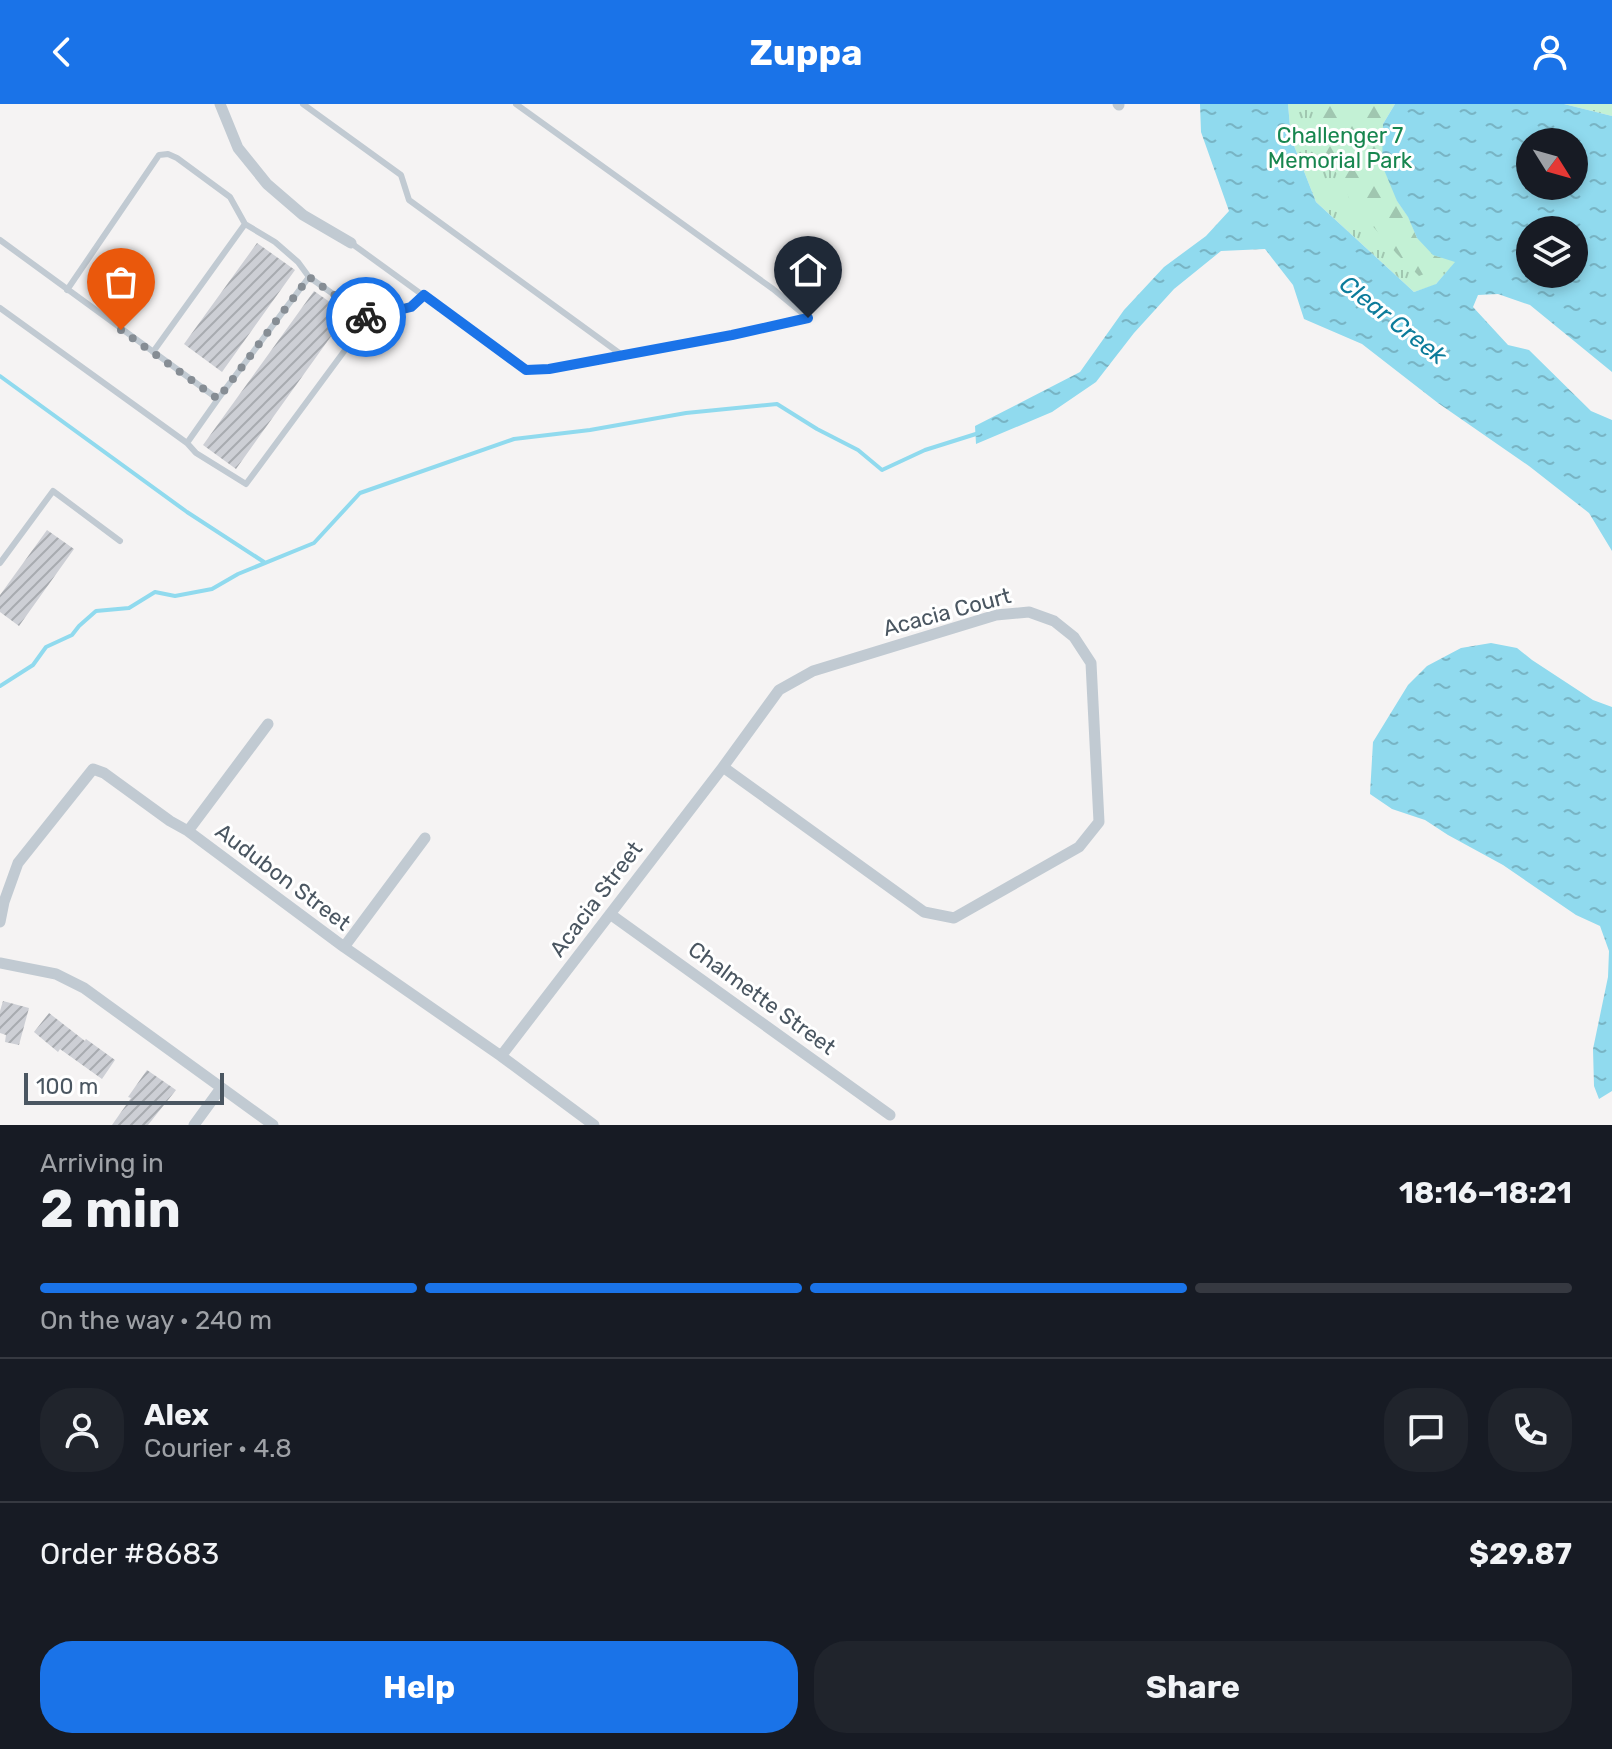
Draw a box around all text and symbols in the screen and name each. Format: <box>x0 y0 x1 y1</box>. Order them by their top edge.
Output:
icon: back <box>40 30 84 74</box>
icon: person <box>1528 30 1572 74</box>
text: Zuppa <box>750 31 862 74</box>
park label: Challenger 7 Memorial Park <box>1268 122 1413 174</box>
north arrow <box>1516 128 1588 200</box>
map controls <box>1516 128 1588 288</box>
button: layers <box>1516 216 1588 288</box>
pin <box>774 236 842 318</box>
pin <box>87 248 155 330</box>
icon: home <box>786 248 830 292</box>
icon: bag <box>99 260 143 304</box>
water label: Clear Creek <box>1334 270 1453 371</box>
courier <box>326 277 406 357</box>
icon: bike <box>344 295 388 339</box>
street label: Acacia Court <box>880 582 1014 642</box>
street label: Audubon Street <box>210 817 356 937</box>
street label: Acacia Street <box>544 836 648 962</box>
street label: Chalmette Street <box>683 935 841 1061</box>
scale bar <box>24 1069 224 1105</box>
text: 100 m <box>36 1073 98 1100</box>
text: Arriving in <box>40 1148 164 1179</box>
text: 18:16–18:21 <box>1399 1175 1572 1211</box>
text: 2 min <box>40 1178 181 1240</box>
text: On the way · 240 m <box>40 1305 272 1336</box>
button: person <box>40 1388 124 1472</box>
button: chat <box>1384 1388 1468 1472</box>
button: phone <box>1488 1388 1572 1472</box>
text: Alex <box>144 1397 209 1433</box>
text: Courier · 4.8 <box>144 1433 292 1464</box>
text: Order #8683 <box>40 1536 219 1572</box>
text: $29.87 <box>1469 1536 1572 1572</box>
button: Help <box>40 1641 798 1733</box>
button: Share <box>814 1641 1572 1733</box>

